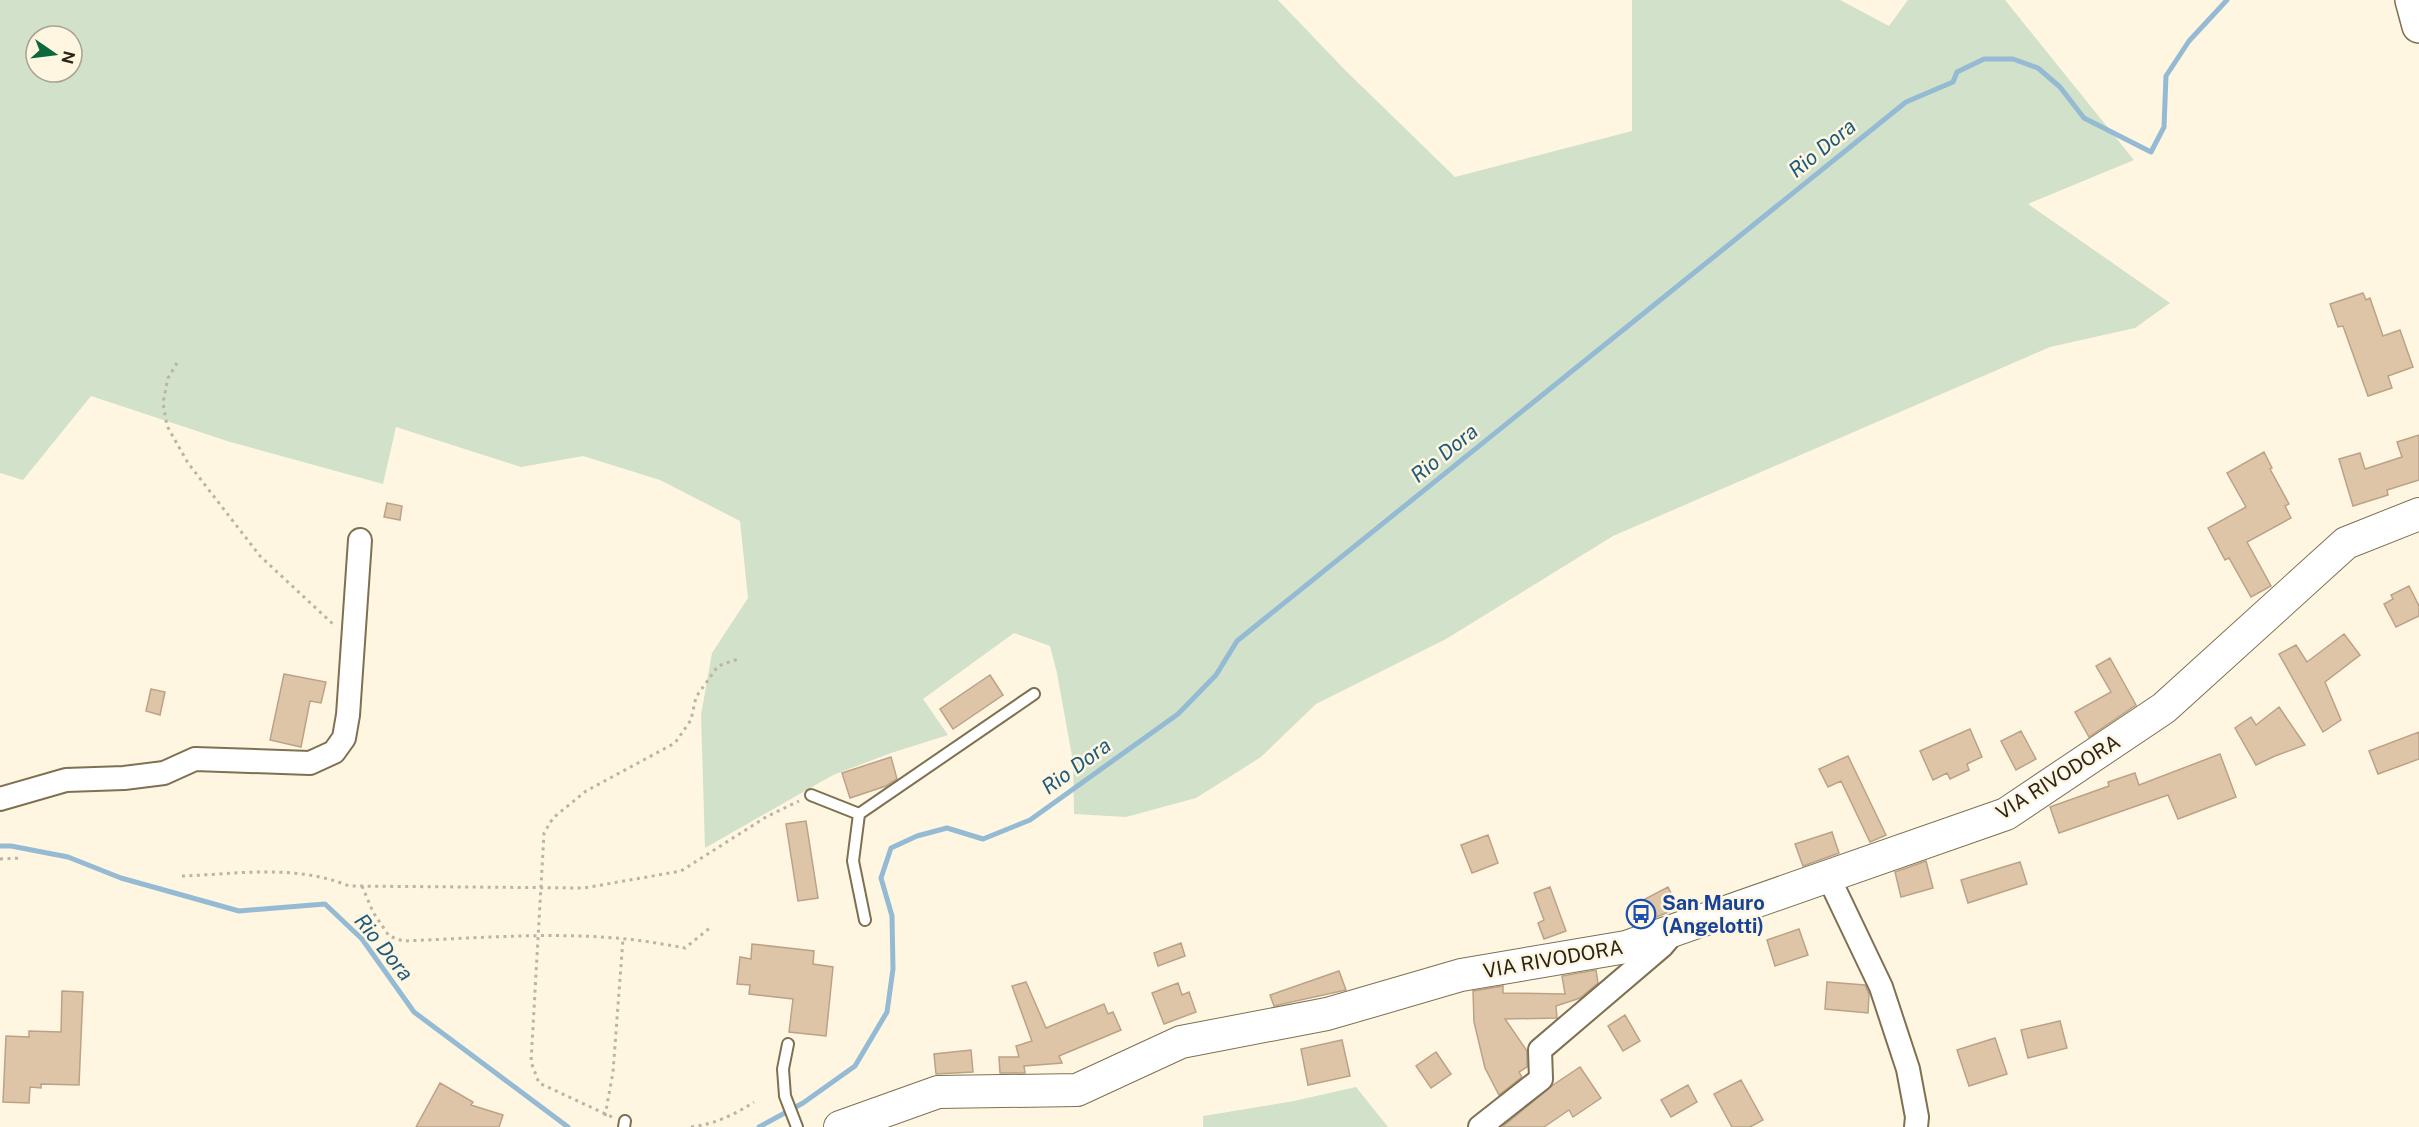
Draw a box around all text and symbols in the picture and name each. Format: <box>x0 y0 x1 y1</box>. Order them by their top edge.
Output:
north arrow <box>24 24 84 84</box>
text: N <box>57 49 79 66</box>
water label: Rio Dora <box>1783 113 1861 183</box>
water label: Rio Dora <box>1405 418 1483 488</box>
street label: VIA RIVODORA <box>1992 729 2124 825</box>
water label: Rio Dora <box>1037 733 1115 799</box>
place label: San Mauro (Angelotti) <box>1662 891 1765 938</box>
bus stop icon: San Mauro (Angelotti) <box>1625 898 1657 930</box>
water label: Rio Dora <box>349 908 419 986</box>
street label: VIA RIVODORA <box>1481 935 1625 983</box>

